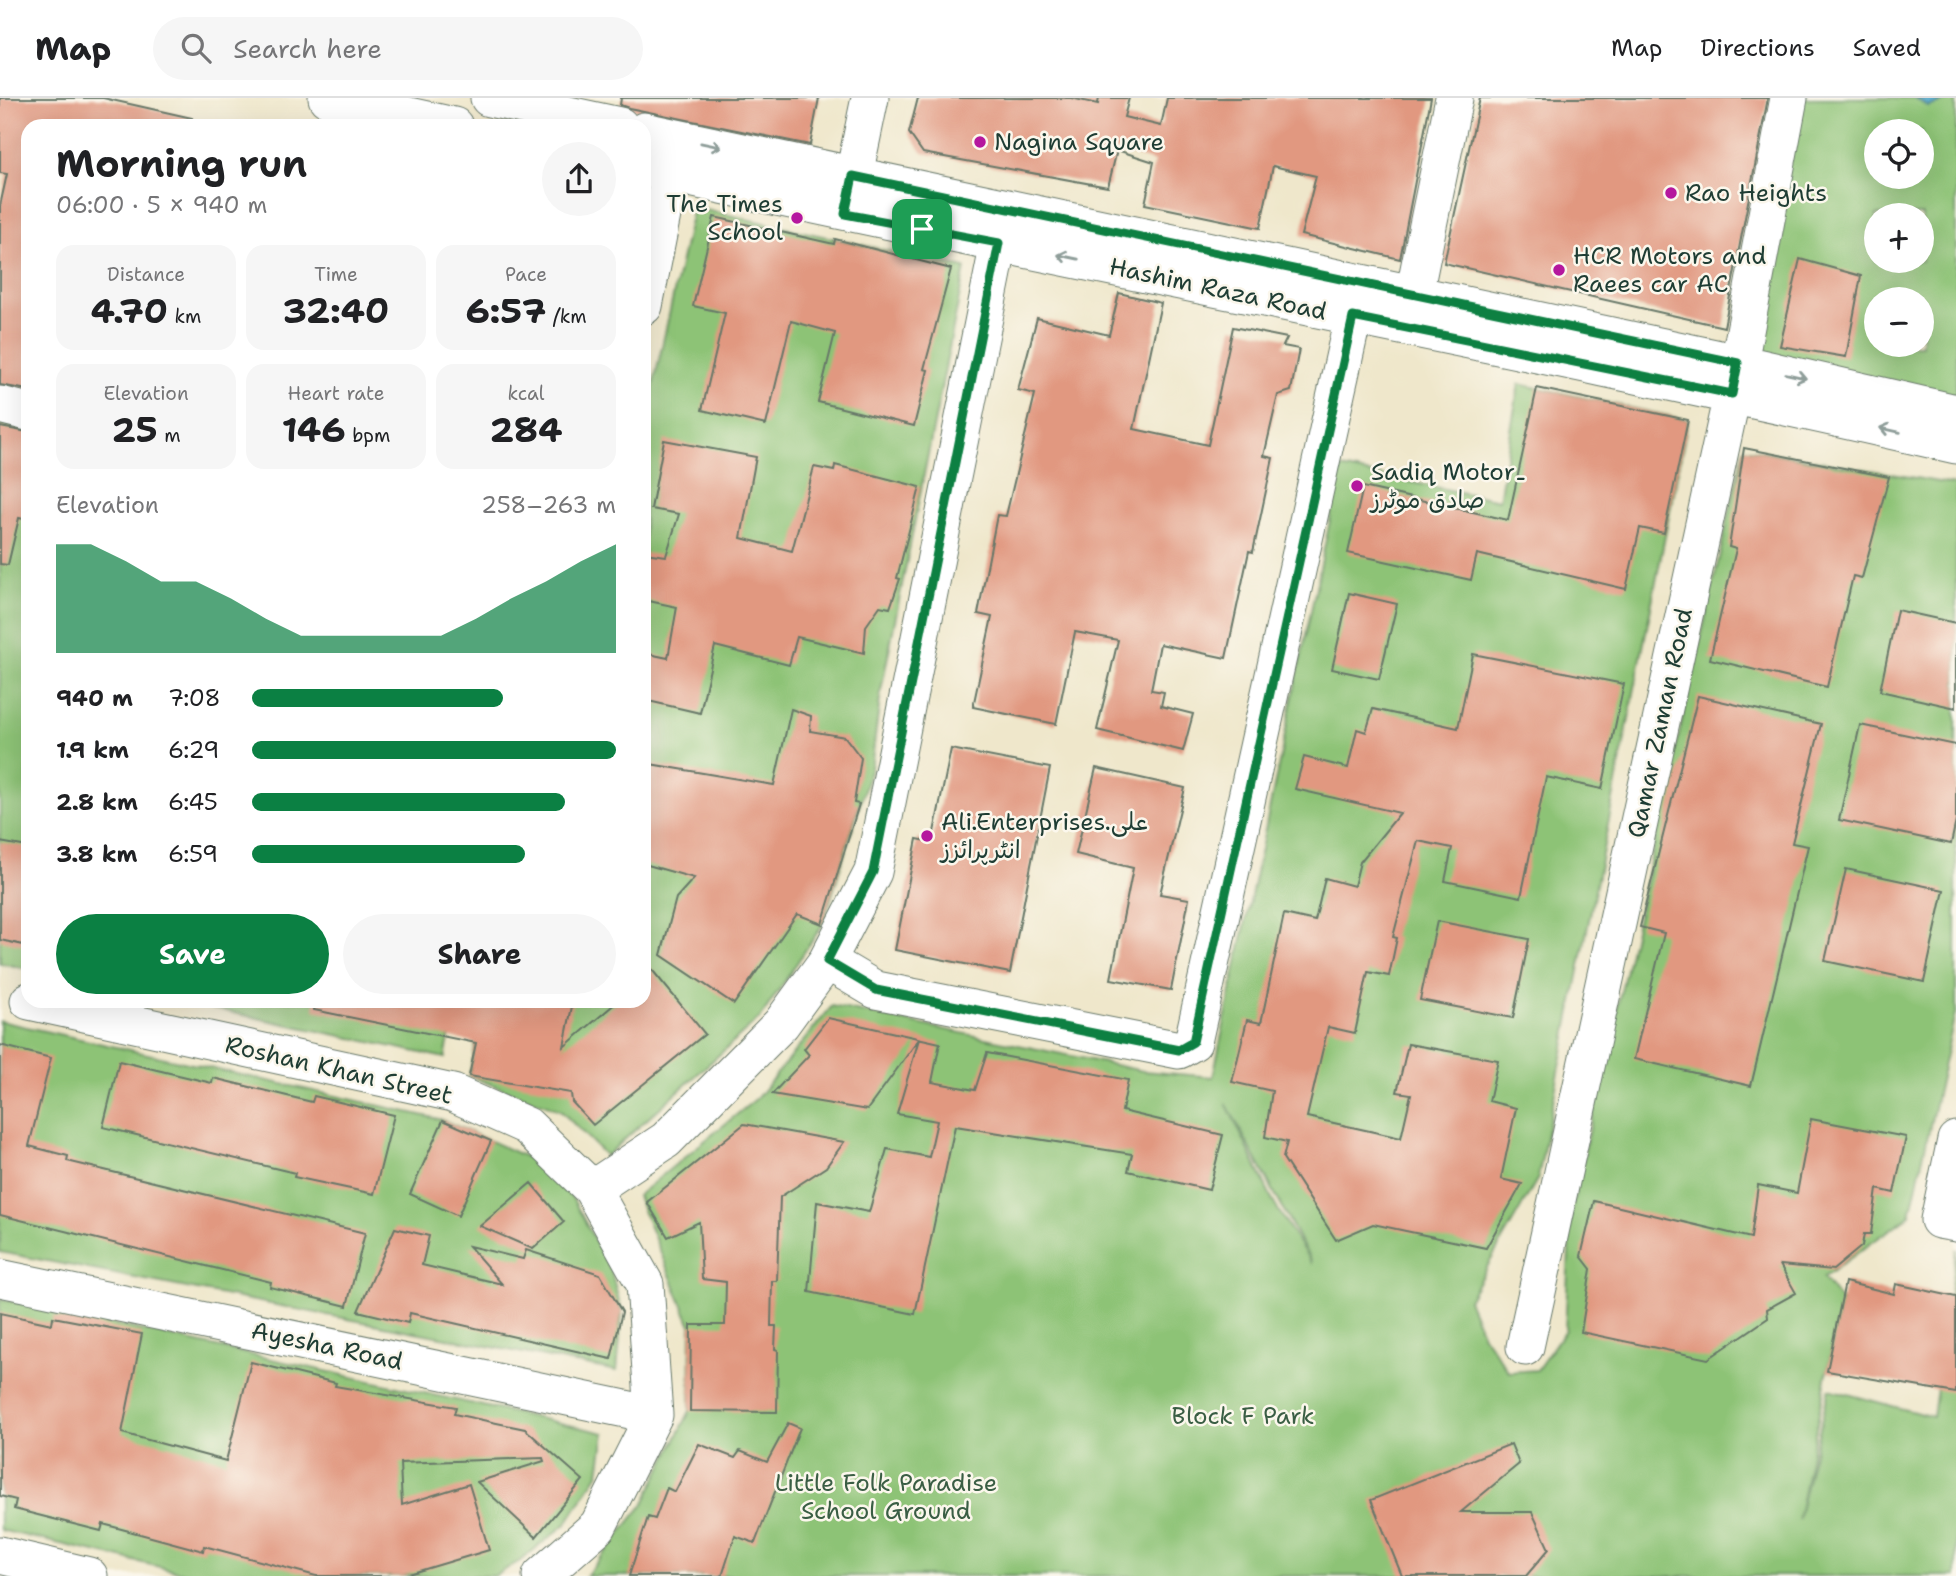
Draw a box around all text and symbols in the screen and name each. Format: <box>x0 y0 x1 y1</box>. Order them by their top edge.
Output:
search box <box>153 17 643 80</box>
text: Map <box>35 26 111 71</box>
icon: search <box>177 29 215 67</box>
text: Search here <box>233 31 382 66</box>
text: Map <box>1611 32 1662 64</box>
text: Directions <box>1700 32 1815 64</box>
text: Saved <box>1853 32 1921 64</box>
map controls <box>1864 119 1934 357</box>
button: locate <box>1864 119 1934 189</box>
place label: Nagina Square <box>994 126 1164 158</box>
marker: Nagina Square <box>972 134 988 150</box>
text: Morning run <box>56 138 307 189</box>
one-way arrow <box>699 139 722 153</box>
button: share <box>542 142 616 216</box>
place label: Rao Heights <box>1685 177 1827 209</box>
marker: Rao Heights <box>1663 185 1679 201</box>
place label: The Times School <box>666 188 784 248</box>
text: 06:00 · 5 × 940 m <box>56 190 267 220</box>
pin <box>892 199 952 259</box>
button: + <box>1864 203 1934 273</box>
marker: The Times School <box>789 210 805 226</box>
icon: arrive <box>903 210 941 248</box>
place label: HCR Motors and Raees car AC <box>1573 240 1766 300</box>
one-way arrow <box>1057 250 1080 264</box>
street label: Hashim Raza Road <box>1106 250 1330 328</box>
text: Distance <box>107 262 185 287</box>
text: Time <box>314 262 358 287</box>
text: Pace <box>505 262 547 287</box>
marker: HCR Motors and Raees car AC <box>1551 262 1567 278</box>
text: 4.70 <box>91 287 168 334</box>
text: 32:40 <box>283 287 389 334</box>
text: 6:57 <box>465 287 546 334</box>
button: − <box>1864 287 1934 357</box>
text: km <box>168 304 201 329</box>
text: /km <box>546 304 587 329</box>
one-way arrow <box>1784 370 1807 384</box>
text: Elevation <box>103 381 189 406</box>
text: Heart rate <box>288 381 384 406</box>
text: kcal <box>508 381 544 406</box>
text: 25 <box>111 406 158 453</box>
text: 146 <box>282 406 346 453</box>
text: 284 <box>490 406 562 453</box>
text: m <box>158 423 181 448</box>
text: bpm <box>346 423 390 448</box>
one-way arrow <box>1879 423 1901 436</box>
place label: Sadiq Motor۔ صادق موٹرز <box>1369 456 1527 516</box>
marker: Sadiq Motor۔ صادق موٹرز <box>1349 478 1365 494</box>
text: Elevation <box>56 490 159 520</box>
text: 258–263 m <box>481 490 616 520</box>
street label: Qamar Zaman Road <box>1620 605 1700 841</box>
text: 940 m <box>56 683 133 713</box>
text: 7:08 <box>168 683 221 713</box>
text: 1.9 km <box>56 735 129 765</box>
text: 6:29 <box>168 735 219 765</box>
text: 2.8 km <box>56 787 138 817</box>
text: 6:45 <box>168 787 218 817</box>
place label: Ali.Enterprises.علی انٹرپرائزز <box>939 806 1148 866</box>
marker: Ali.Enterprises.علی انٹرپرائزز <box>919 828 935 844</box>
text: 3.8 km <box>56 839 137 869</box>
text: 6:59 <box>168 839 218 869</box>
button: Save <box>56 914 329 994</box>
button: Share <box>343 914 616 994</box>
street label: Roshan Khan Street <box>222 1028 456 1112</box>
street label: Ayesha Road <box>248 1314 406 1378</box>
park label: Block F Park <box>1171 1400 1315 1432</box>
park label: Little Folk Paradise School Ground <box>775 1467 997 1527</box>

